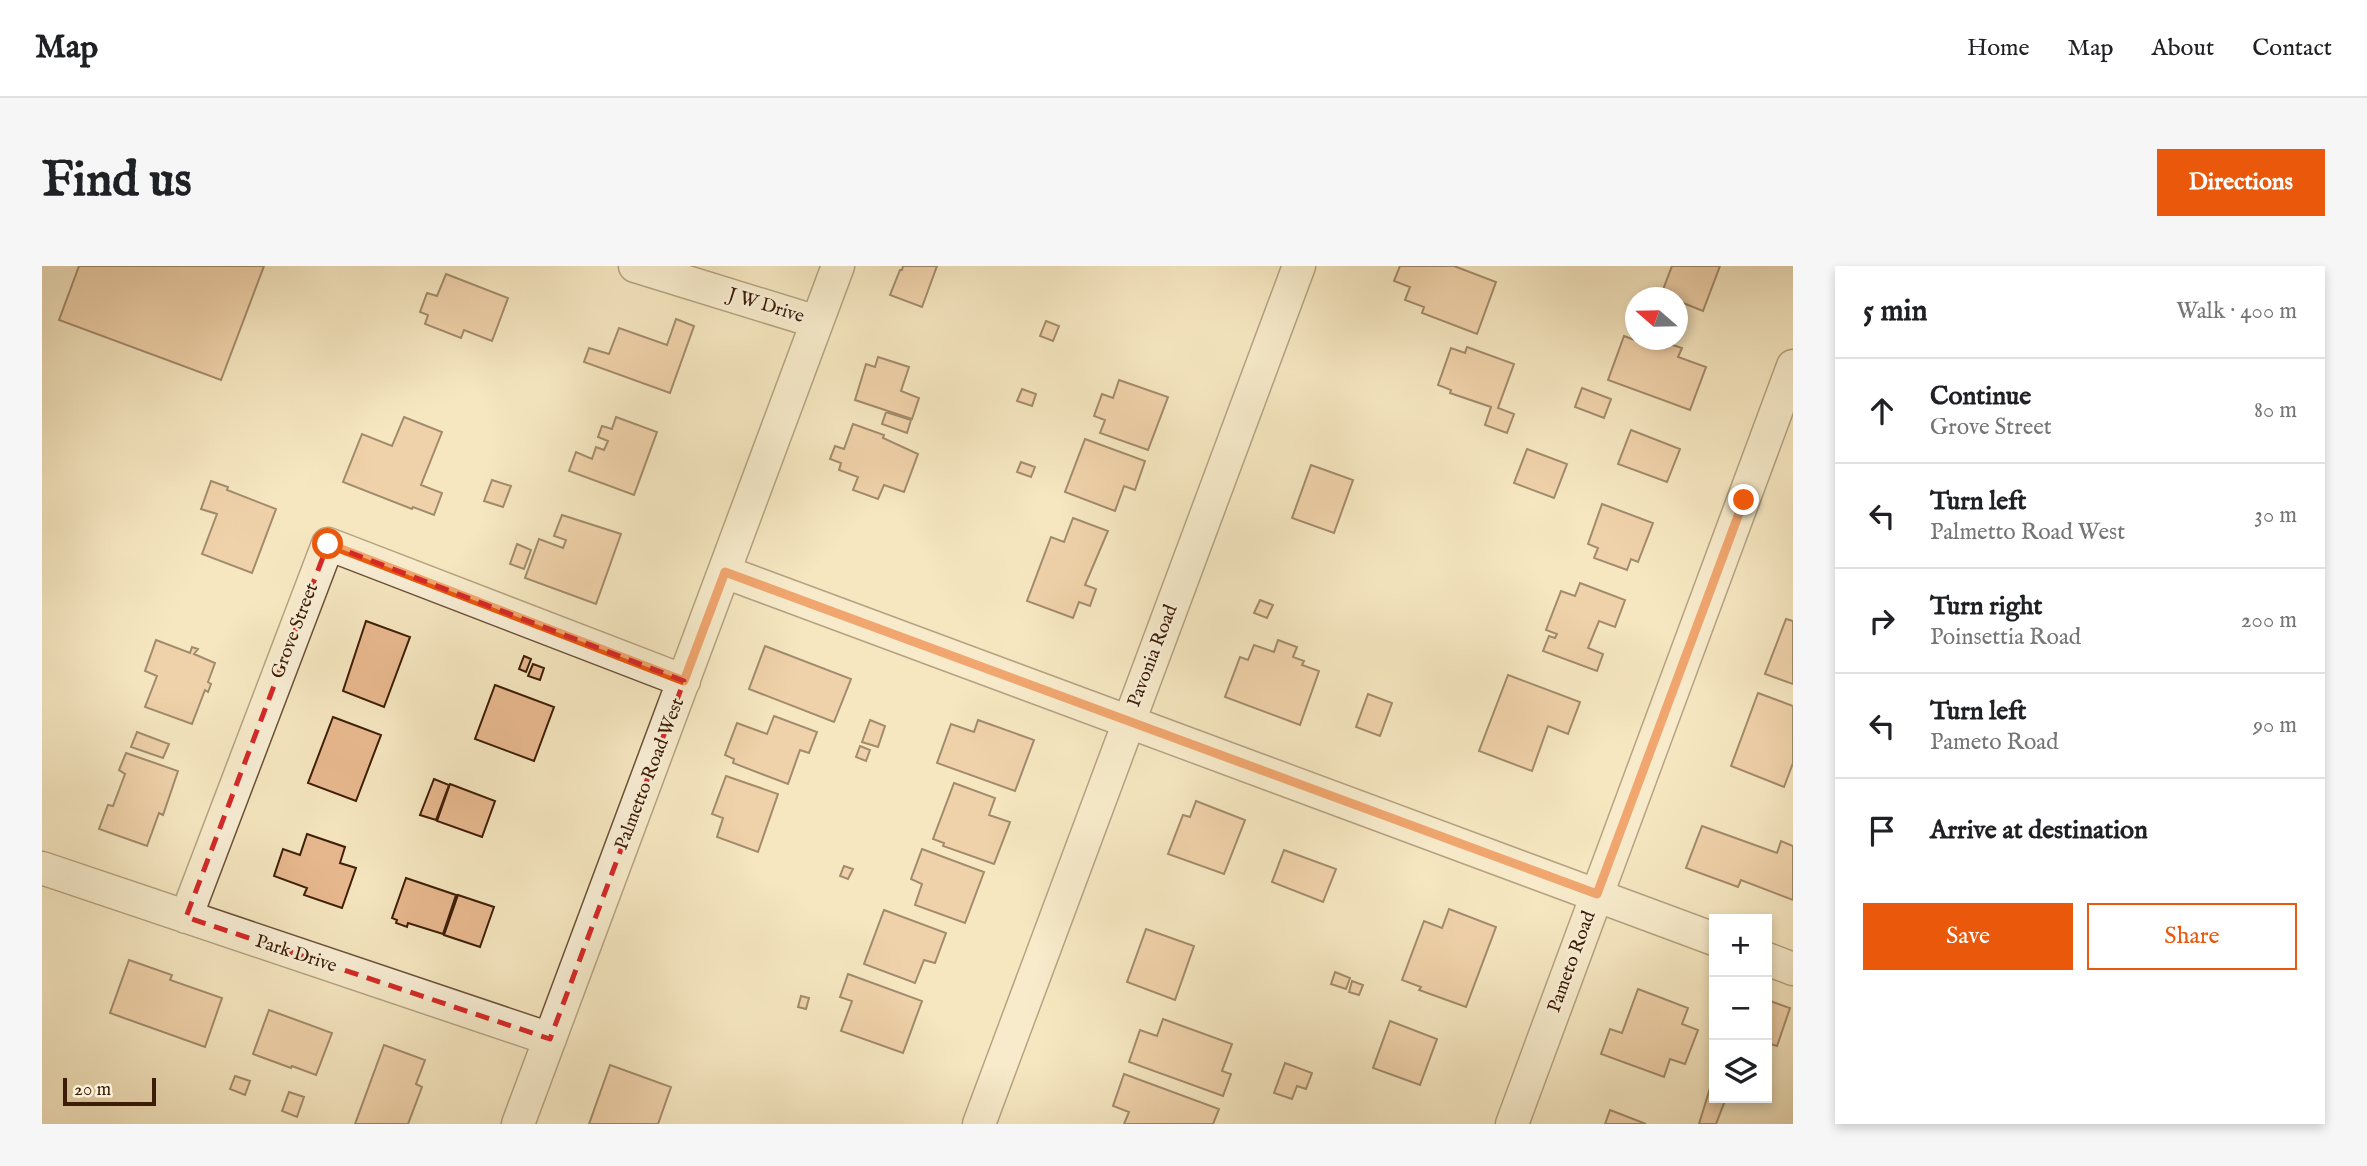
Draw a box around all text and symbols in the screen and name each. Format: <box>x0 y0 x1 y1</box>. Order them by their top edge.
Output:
text: Map <box>35 27 98 69</box>
text: Home <box>1967 33 2030 64</box>
text: Map <box>2068 33 2114 64</box>
text: About <box>2152 33 2214 64</box>
text: Contact <box>2252 33 2332 64</box>
button: Directions <box>2157 149 2325 216</box>
text: Find us <box>42 151 192 213</box>
street label: J W Drive <box>723 282 807 329</box>
north arrow <box>1625 287 1688 350</box>
text: 5 min <box>1863 293 1928 331</box>
text: Walk · 400 m <box>2176 297 2297 326</box>
text: Continue <box>1930 380 2031 413</box>
icon: ahead <box>1863 392 1901 430</box>
text: 80 m <box>2254 396 2297 425</box>
text: Grove Street <box>1930 413 2052 442</box>
route end <box>1728 484 1759 515</box>
text: Turn left <box>1930 485 2027 518</box>
icon: left <box>1863 497 1901 535</box>
text: 30 m <box>2254 501 2297 530</box>
text: Palmetto Road West <box>1930 518 2125 547</box>
route start <box>312 528 343 559</box>
street label: Grove Street <box>266 579 324 682</box>
text: Turn right <box>1930 590 2043 623</box>
street label: Pavonia Road <box>1122 601 1184 711</box>
icon: right <box>1863 602 1901 640</box>
text: 200 m <box>2241 606 2297 635</box>
text: Poinsettia Road <box>1930 623 2081 652</box>
street label: Palmetto Road West <box>610 694 690 854</box>
text: Turn left <box>1930 695 2027 728</box>
icon: left <box>1863 707 1901 745</box>
text: 90 m <box>2253 711 2297 740</box>
text: Pameto Road <box>1930 728 2059 757</box>
icon: arrive <box>1863 812 1901 850</box>
text: Arrive at destination <box>1930 814 2148 847</box>
button: Save <box>1863 903 2073 970</box>
button: Share <box>2087 903 2297 970</box>
street label: Pameto Road <box>1543 907 1602 1016</box>
map controls <box>1709 914 1772 1103</box>
button: + <box>1709 914 1772 977</box>
street label: Park Drive <box>252 930 340 979</box>
button: − <box>1709 977 1772 1040</box>
button: layers <box>1709 1040 1772 1103</box>
scale bar <box>63 1075 156 1107</box>
text: 20 m <box>74 1078 111 1102</box>

